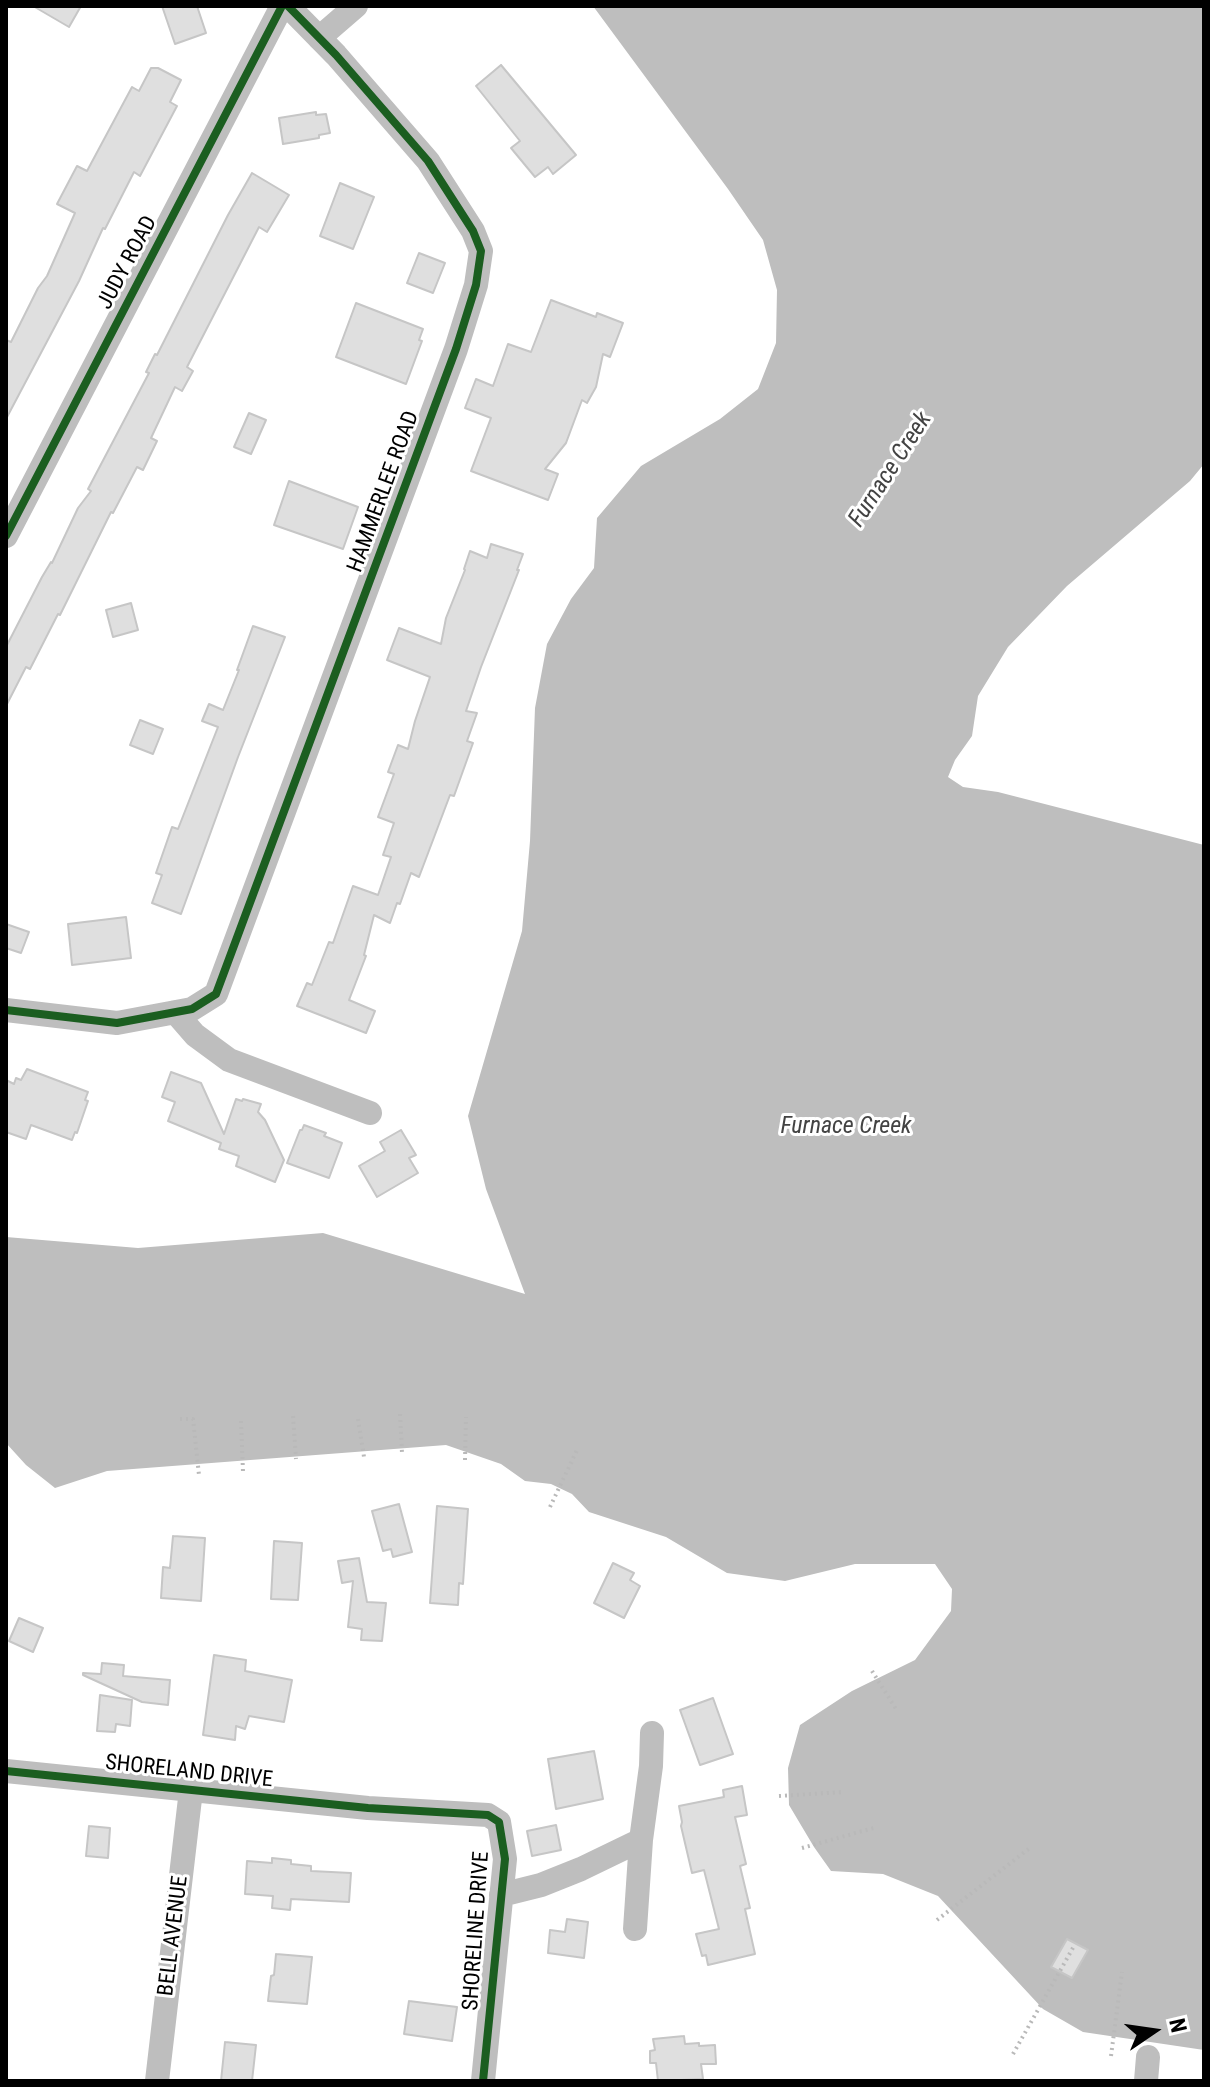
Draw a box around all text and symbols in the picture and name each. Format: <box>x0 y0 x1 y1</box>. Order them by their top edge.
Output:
street label: JUDY ROAD <box>92 212 164 314</box>
water label: Furnace Creek <box>843 407 939 533</box>
street label: HAMMERLEE ROAD <box>343 408 425 576</box>
water label: Furnace Creek <box>780 1113 912 1141</box>
street label: SHORELAND DRIVE <box>104 1750 274 1794</box>
street label: SHORELINE DRIVE <box>458 1851 496 2011</box>
street label: BELL AVENUE <box>154 1874 194 1998</box>
north arrow <box>1114 1991 1194 2071</box>
text: N <box>1164 2016 1192 2035</box>

